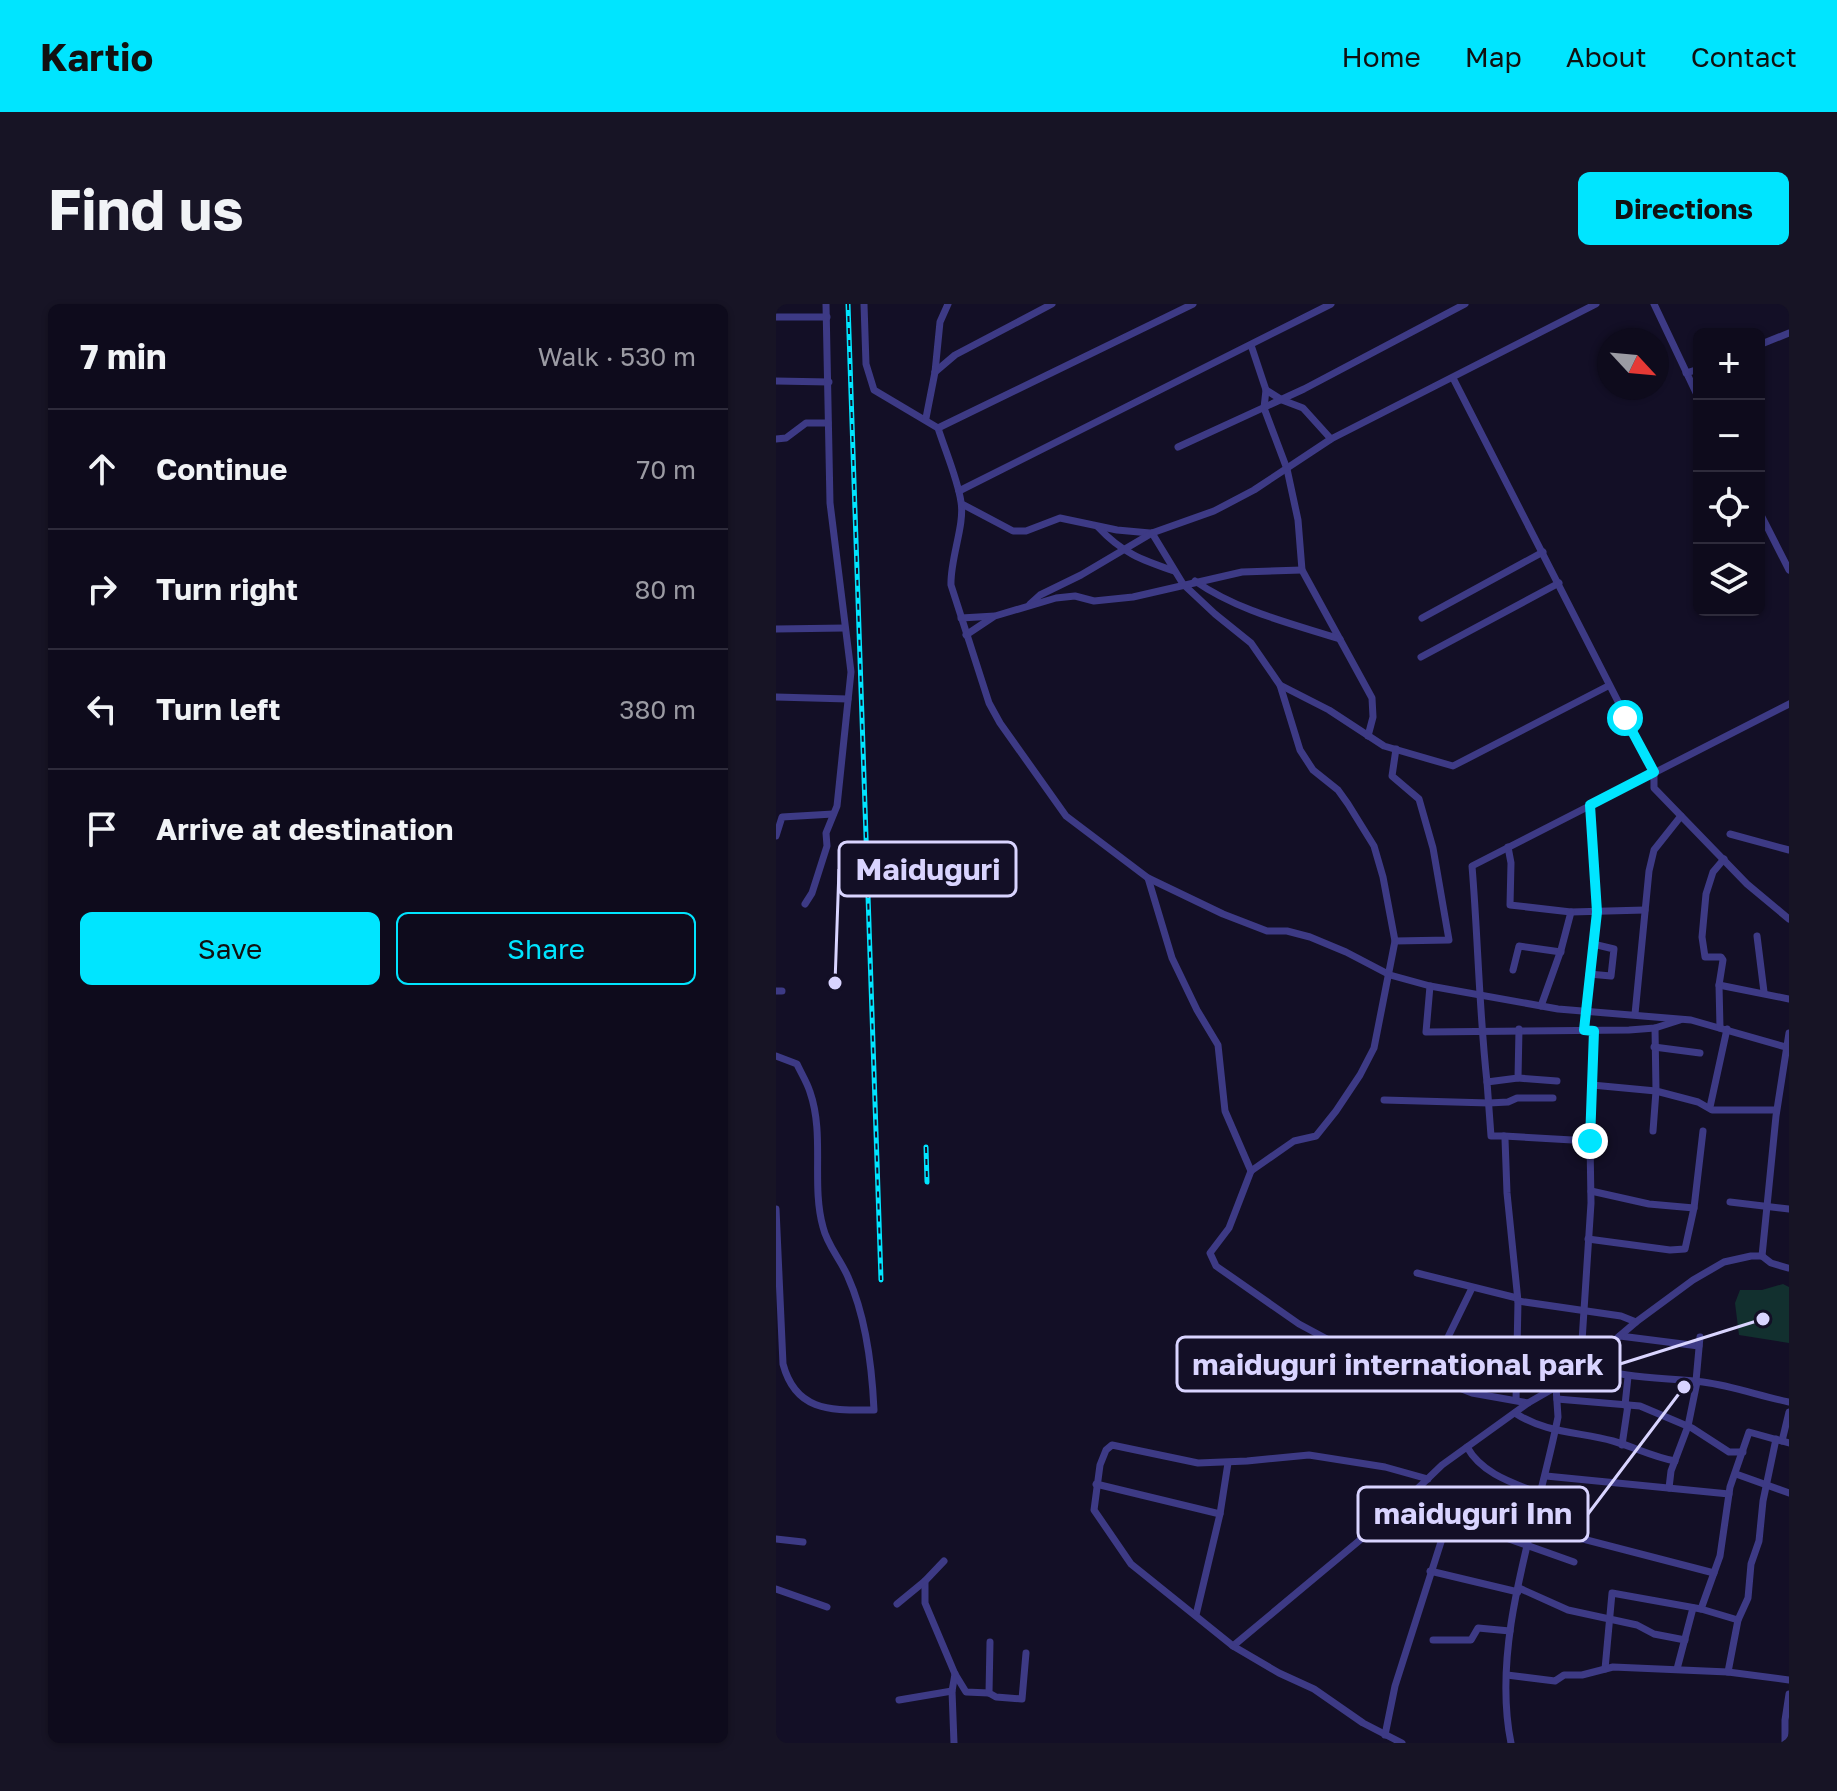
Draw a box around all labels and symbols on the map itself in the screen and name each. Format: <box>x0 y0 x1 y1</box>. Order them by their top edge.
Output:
north arrow <box>1597 328 1669 400</box>
route start <box>1607 700 1643 736</box>
callout: Maiduguri <box>839 842 1016 896</box>
text: Maiduguri <box>856 851 1000 887</box>
route end <box>1572 1123 1608 1159</box>
callout: maiduguri international park <box>1177 1337 1620 1391</box>
text: maiduguri international park <box>1192 1346 1604 1382</box>
callout: maiduguri Inn <box>1358 1487 1588 1541</box>
text: maiduguri Inn <box>1374 1495 1572 1531</box>

